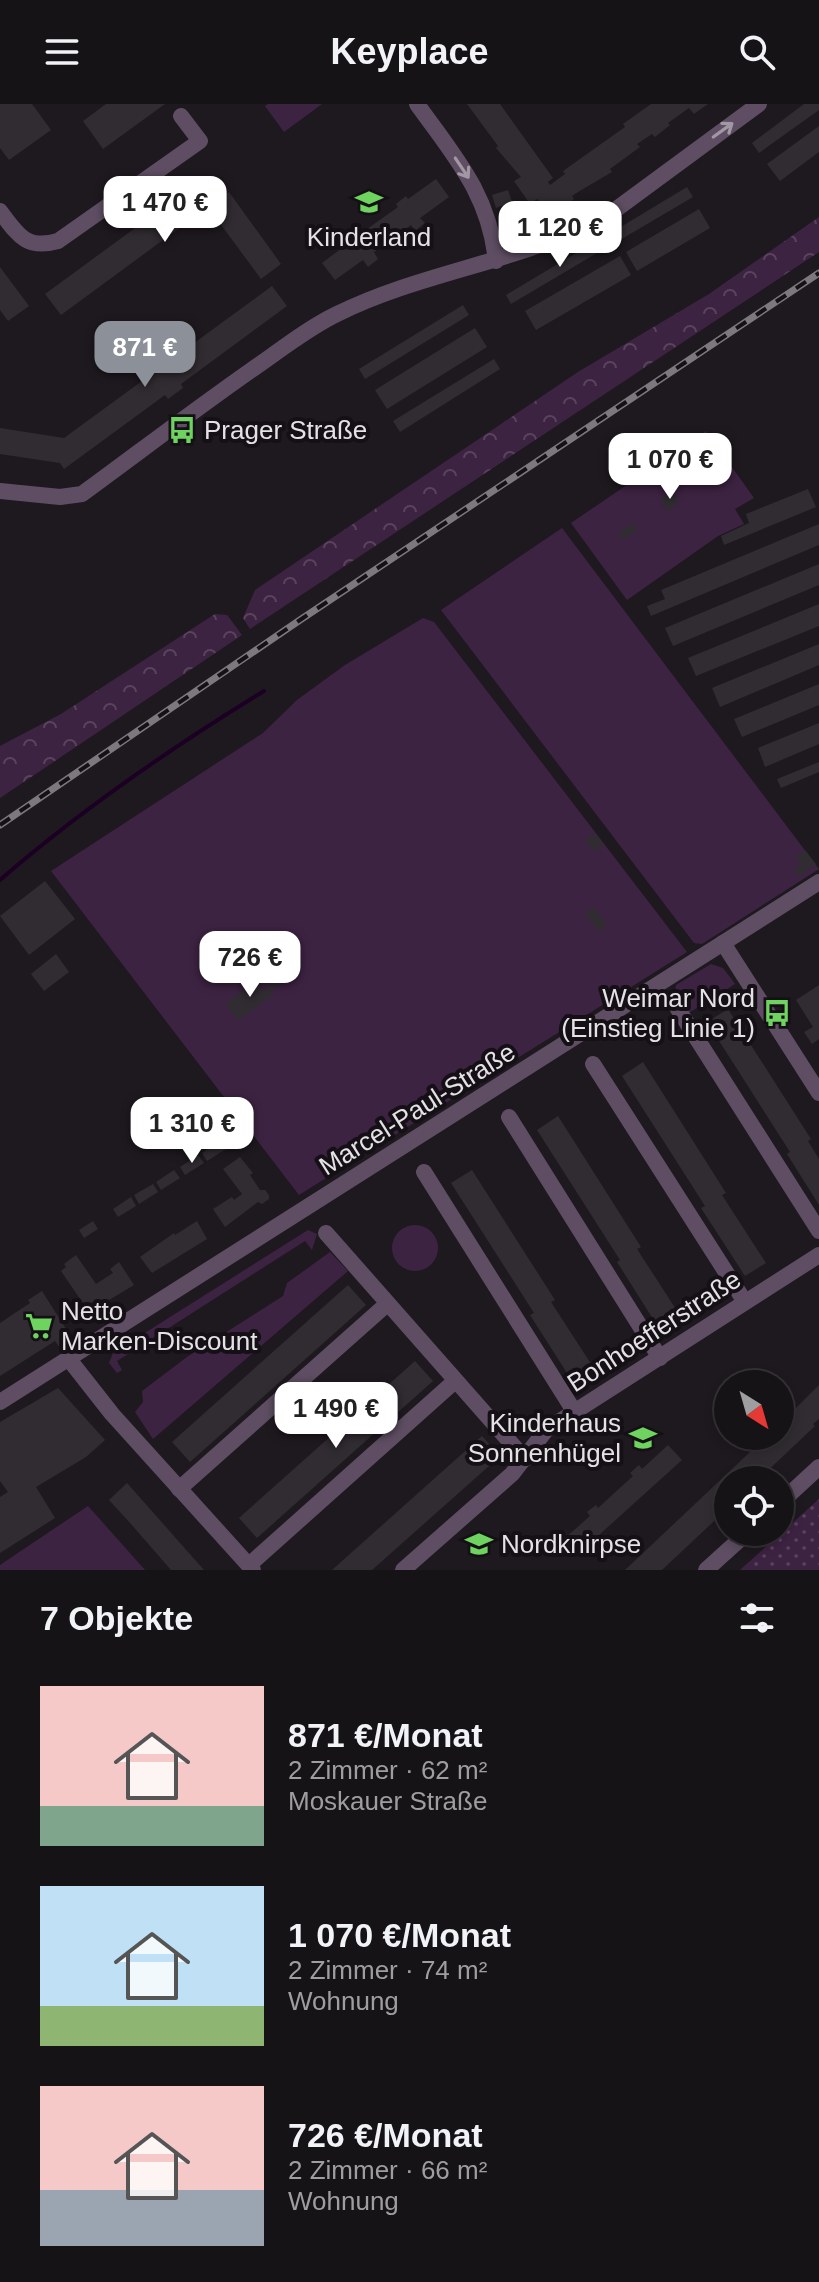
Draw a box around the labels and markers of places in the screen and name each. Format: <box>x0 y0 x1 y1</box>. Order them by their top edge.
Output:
pin: 1 470 € <box>91 176 239 244</box>
school or university icon: Kinderland <box>354 187 384 217</box>
pin: 1 120 € <box>486 201 634 269</box>
place label: Kinderland <box>307 222 431 252</box>
pin: 871 € <box>89 321 201 389</box>
bus stop icon: Prager Straße <box>167 415 197 445</box>
place label: Prager Straße <box>204 415 367 445</box>
pin: 1 070 € <box>596 433 744 501</box>
pin: 726 € <box>194 931 306 999</box>
place label: Weimar Nord (Einstieg Linie 1) <box>561 983 755 1043</box>
bus stop icon: Weimar Nord (Einstieg Linie 1) <box>762 998 792 1028</box>
pin: 1 310 € <box>118 1097 266 1165</box>
place label: Netto Marken-Discount <box>61 1296 258 1356</box>
supermarket icon: Netto Marken-Discount <box>24 1311 54 1341</box>
pin: 1 490 € <box>262 1382 410 1450</box>
place label: Kinderhaus Sonnenhügel <box>468 1408 621 1468</box>
school or university icon: Kinderhaus Sonnenhügel <box>628 1423 658 1453</box>
school or university icon: Nordknirpse <box>464 1529 494 1559</box>
place label: Nordknirpse <box>501 1529 641 1559</box>

